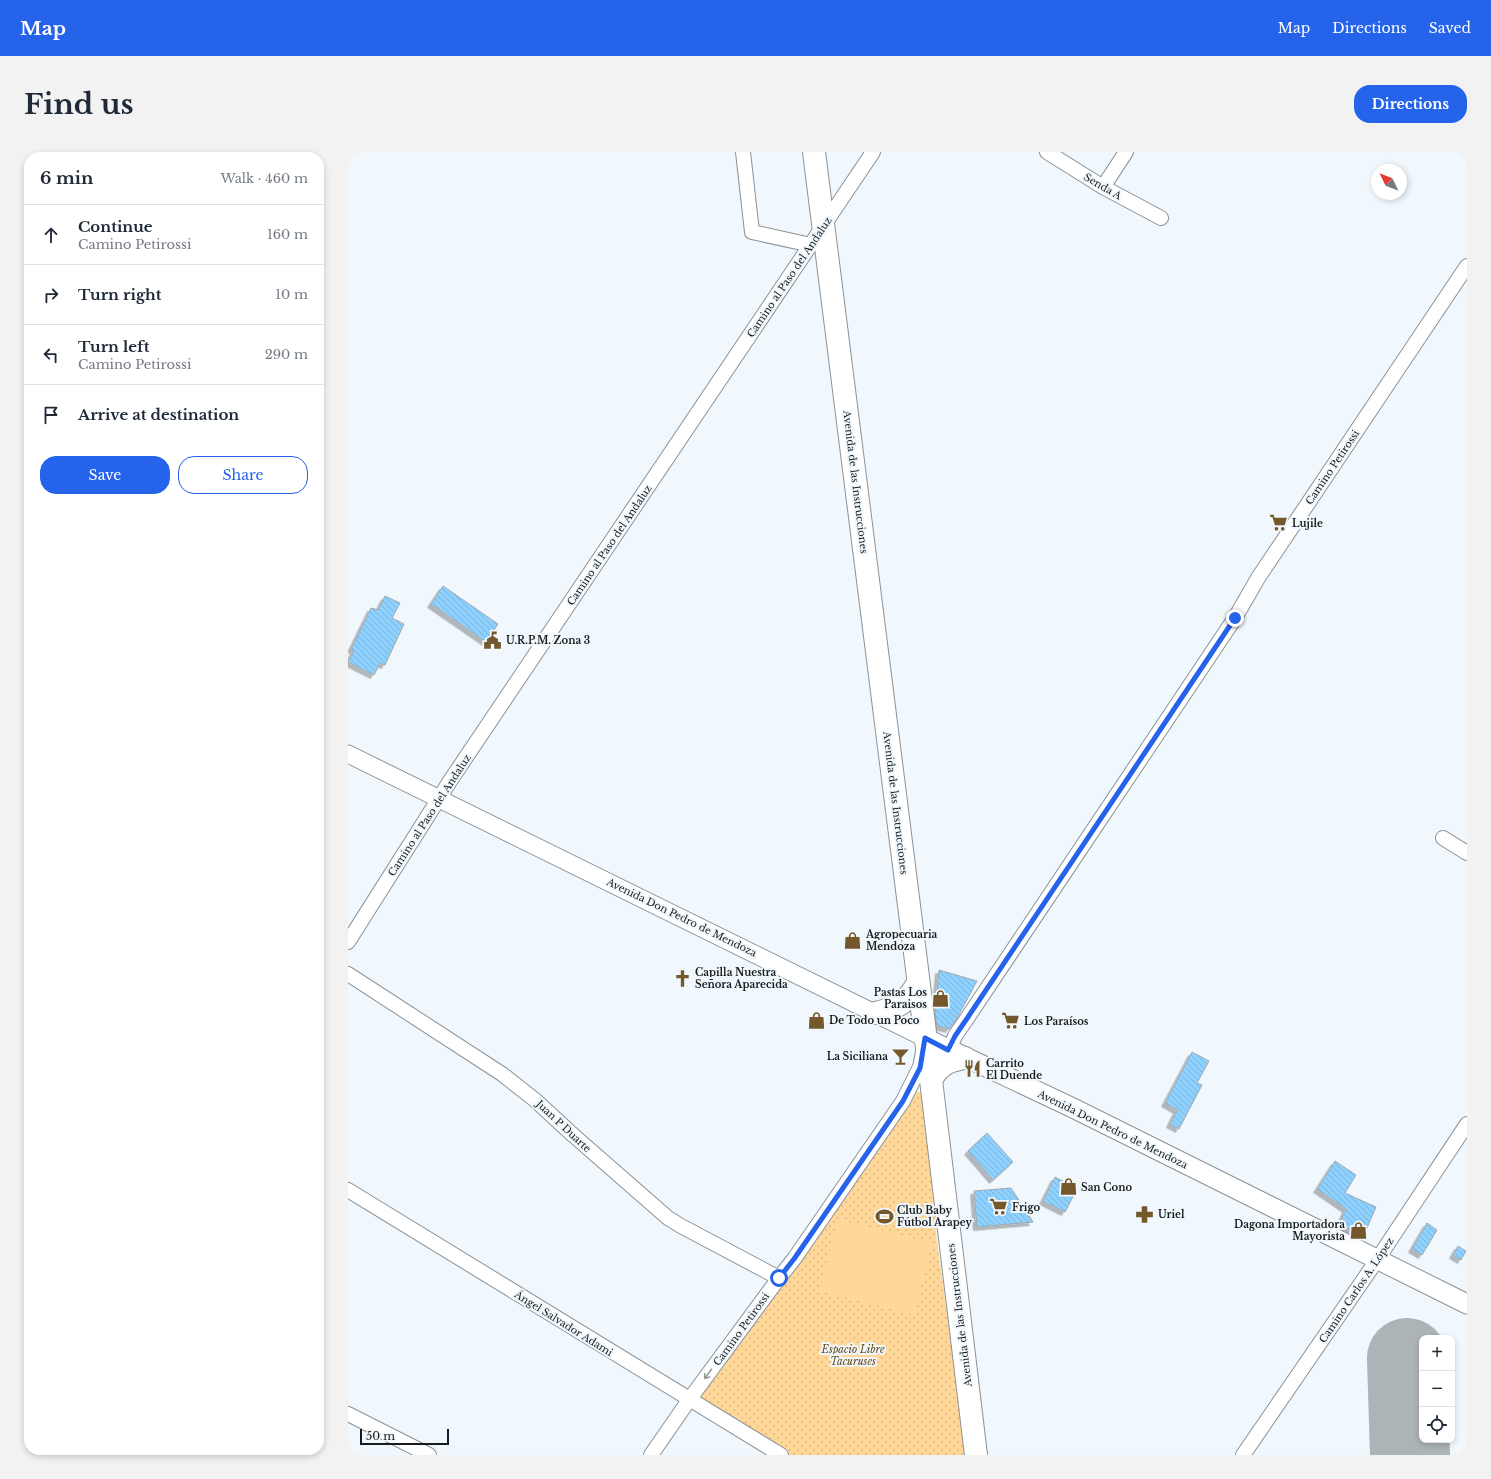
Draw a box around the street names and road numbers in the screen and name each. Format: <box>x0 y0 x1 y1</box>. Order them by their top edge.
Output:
street label: Senda A <box>1082 170 1124 203</box>
street label: Camino al Paso del Andaluz <box>744 214 835 340</box>
street label: Avenida de las Instrucciones <box>840 409 871 555</box>
street label: Camino Petirossi <box>1303 427 1363 507</box>
street label: Camino al Paso del Andaluz <box>564 482 655 608</box>
street label: Avenida de las Instrucciones <box>880 730 911 876</box>
street label: Camino al Paso del Andaluz <box>385 752 474 879</box>
street label: Avenida Don Pedro de Mendoza <box>604 875 759 960</box>
street label: Avenida Don Pedro de Mendoza <box>1035 1087 1190 1172</box>
street label: Juan P Duarte <box>532 1096 594 1155</box>
street label: Camino Carlos A. López <box>1316 1235 1397 1345</box>
street label: Avenida de las Instrucciones <box>944 1242 975 1388</box>
street label: Ángel Salvador Adami <box>511 1286 616 1359</box>
street label: Camino Petirossi <box>711 1290 773 1368</box>

